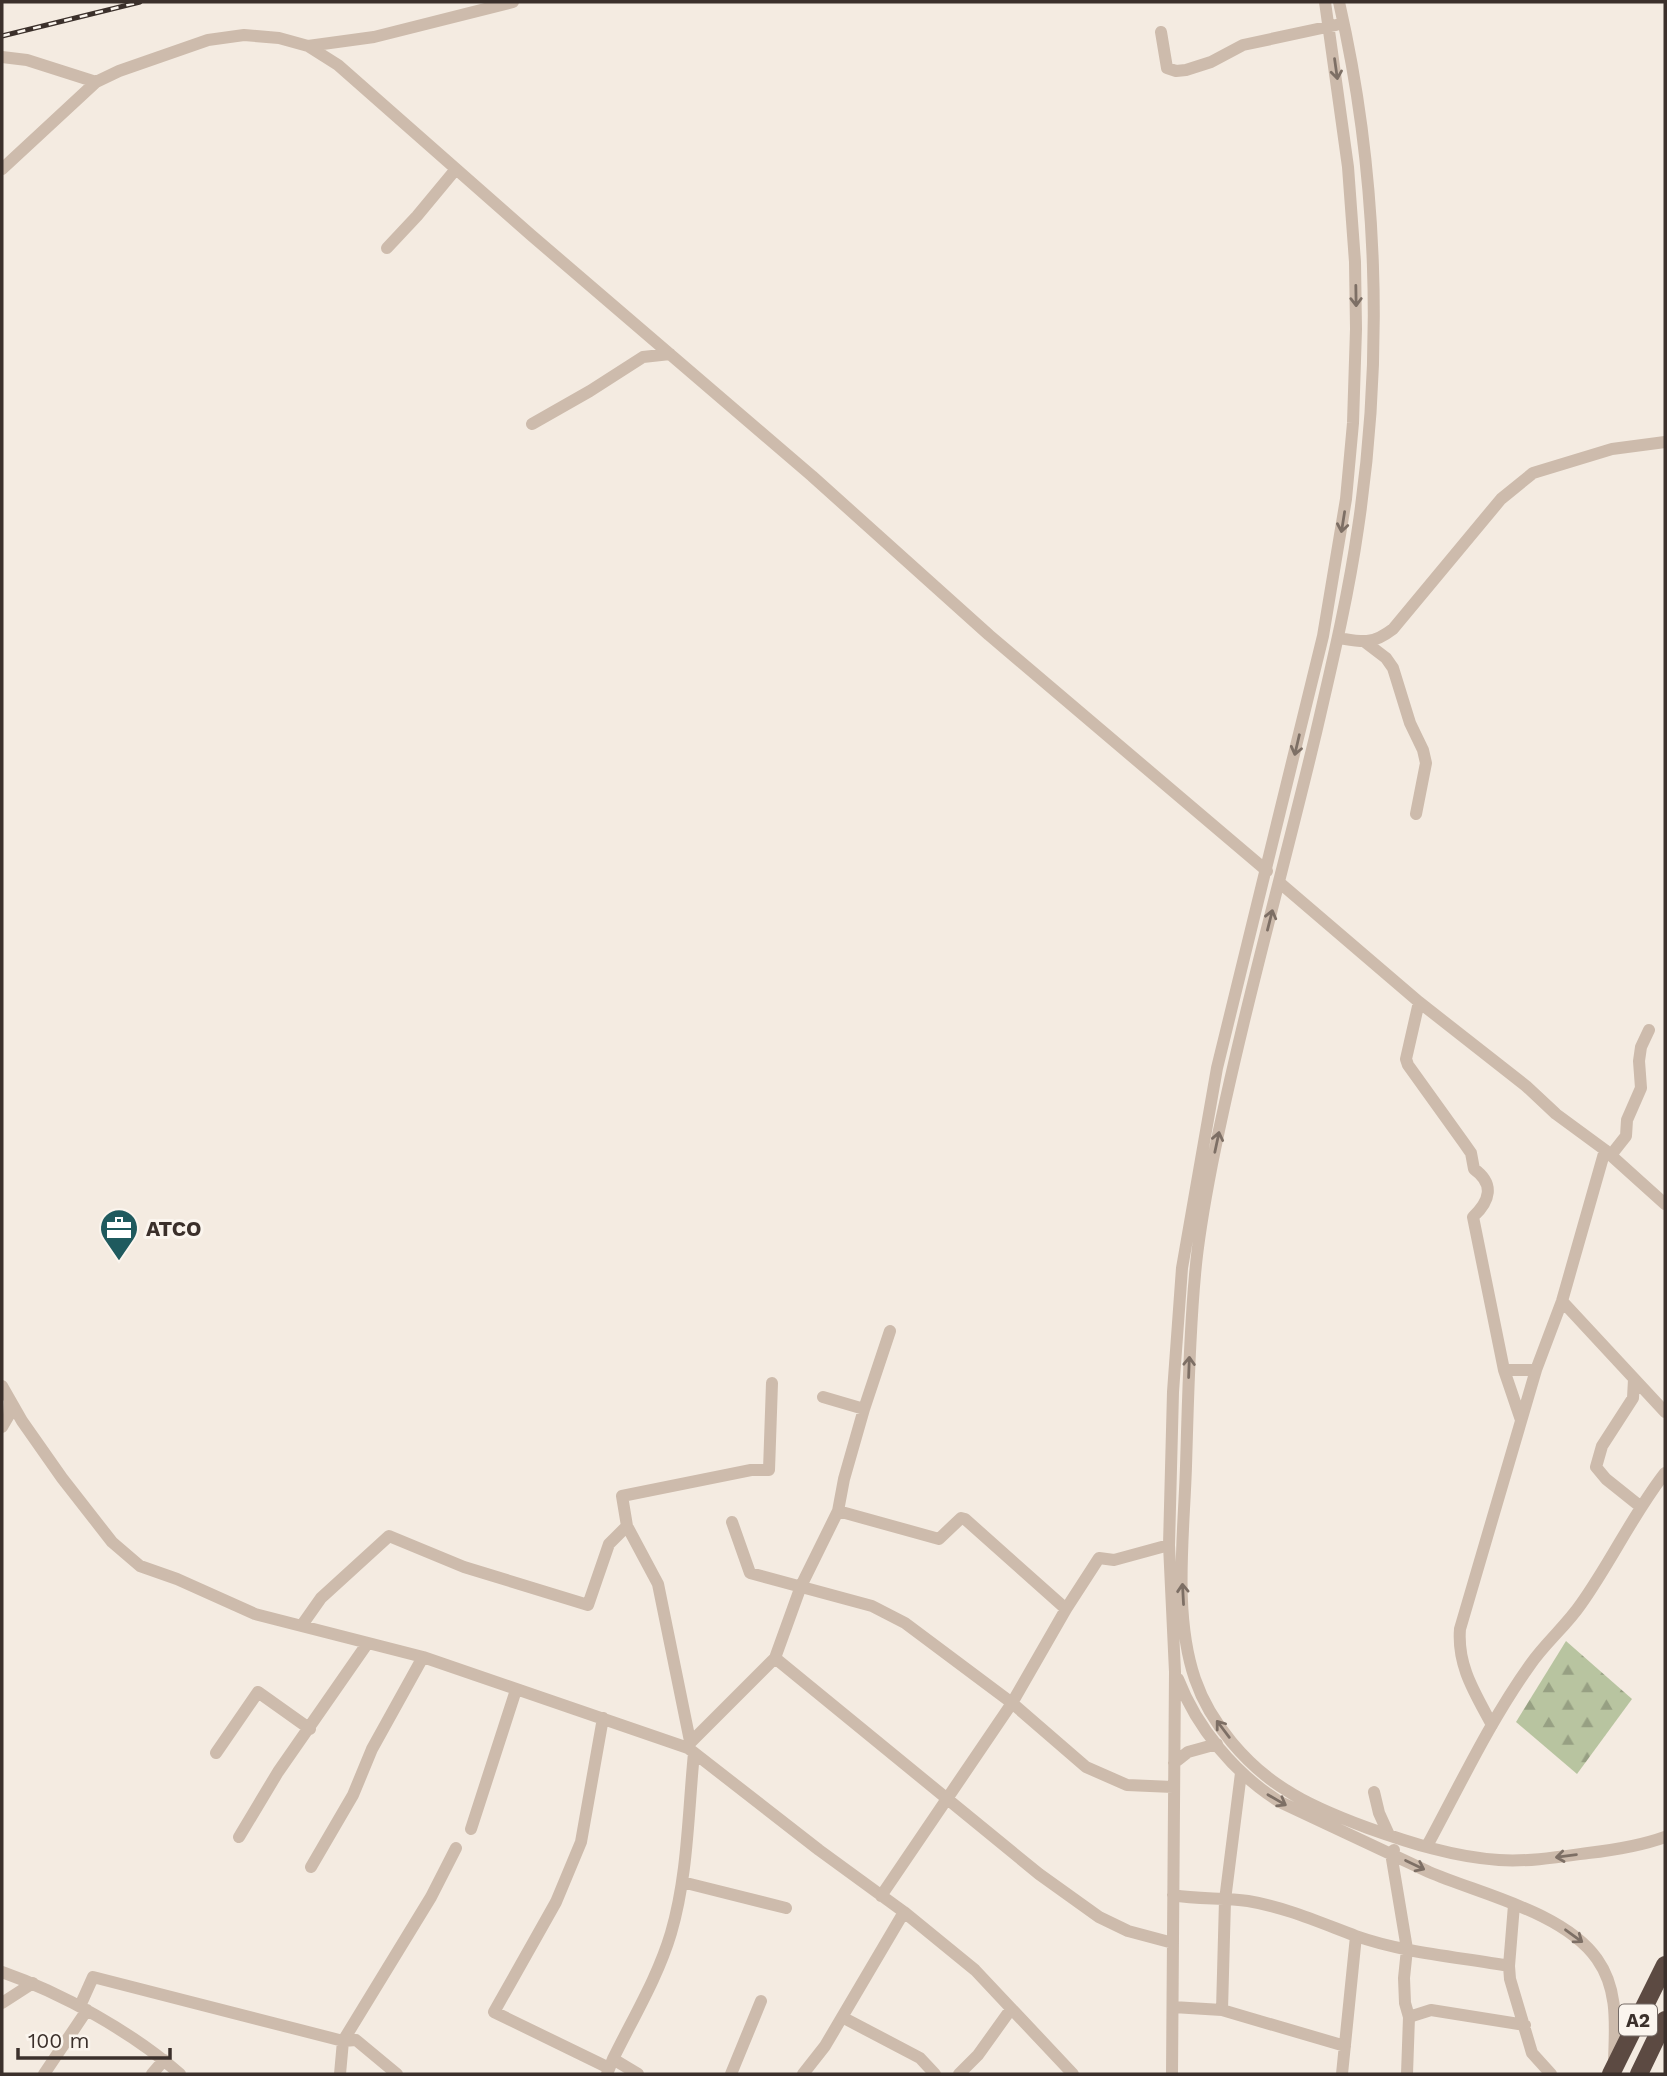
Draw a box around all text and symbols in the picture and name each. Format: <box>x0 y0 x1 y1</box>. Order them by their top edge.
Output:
one-way arrow <box>1329 57 1342 80</box>
one-way arrow <box>1349 284 1363 307</box>
one-way arrow <box>1336 511 1349 533</box>
one-way arrow <box>1290 733 1303 756</box>
one-way arrow <box>1264 910 1277 932</box>
one-way arrow <box>1211 1131 1225 1154</box>
office icon: ATCO <box>98 1207 140 1262</box>
place label: ATCO <box>146 1216 201 1241</box>
one-way arrow <box>1183 1356 1196 1379</box>
one-way arrow <box>1176 1583 1189 1606</box>
one-way arrow <box>1215 1720 1230 1739</box>
one-way arrow <box>1266 1793 1286 1807</box>
one-way arrow <box>1555 1850 1578 1863</box>
one-way arrow <box>1404 1858 1425 1872</box>
one-way arrow <box>1564 1929 1583 1943</box>
road number: A2 <box>1619 2004 1657 2036</box>
scale bar <box>18 2016 170 2060</box>
text: 100 m <box>28 2028 90 2053</box>

